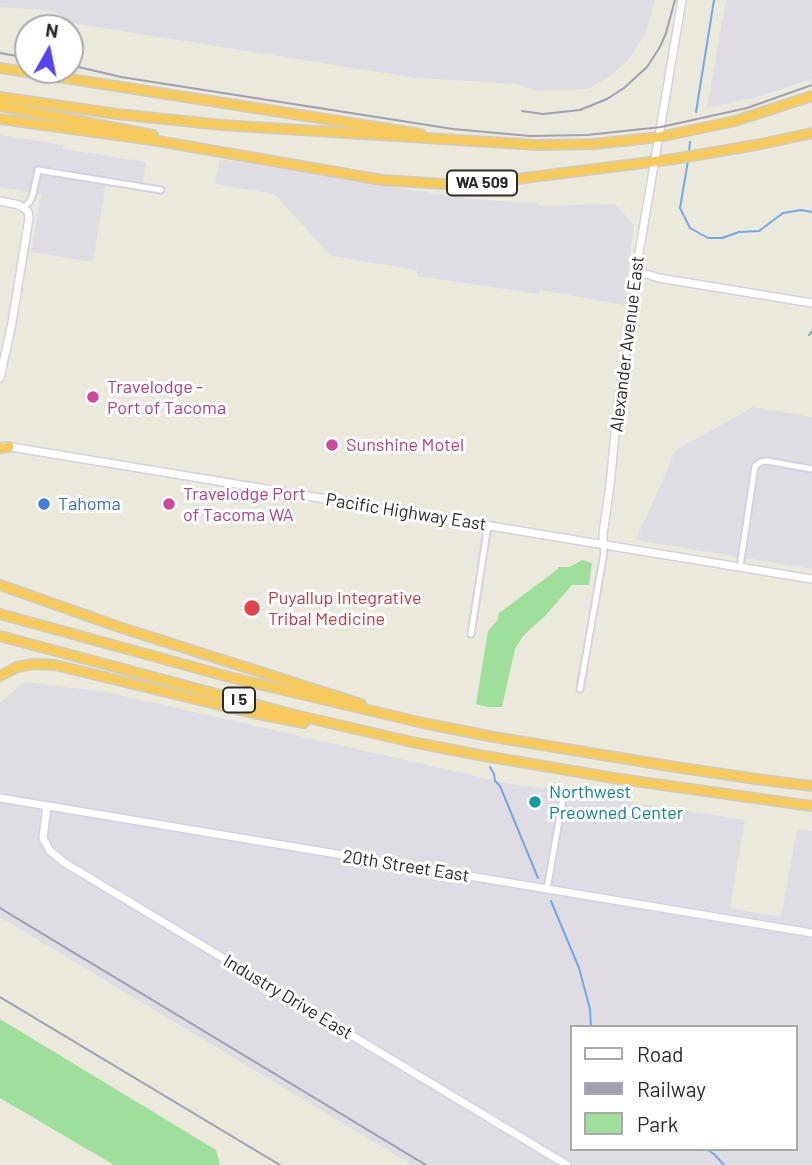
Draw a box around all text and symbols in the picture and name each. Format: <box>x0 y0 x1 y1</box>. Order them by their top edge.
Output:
north arrow <box>14 14 84 84</box>
text: N <box>44 17 60 42</box>
road number: WA 509 <box>447 170 517 196</box>
street label: Alexander Avenue East <box>605 255 649 433</box>
place label: Travelodge - Port of Tacoma <box>107 376 226 418</box>
marker: Travelodge - Port of Tacoma <box>85 389 101 405</box>
place label: Sunshine Motel <box>346 434 464 456</box>
marker: Sunshine Motel <box>324 437 340 453</box>
place label: Travelodge Port of Tacoma WA <box>183 483 306 526</box>
street label: Pacific Highway East <box>324 489 488 535</box>
place label: Tahoma <box>58 493 121 515</box>
marker: Tahoma <box>36 496 52 512</box>
marker: Travelodge Port of Tacoma WA <box>161 496 177 512</box>
place label: Puyallup Integrative Tribal Medicine <box>268 587 422 630</box>
marker: Puyallup Integrative Tribal Medicine <box>242 598 262 618</box>
road number: I 5 <box>223 688 255 712</box>
place label: Northwest Preowned Center <box>549 781 683 824</box>
marker: Northwest Preowned Center <box>527 794 543 810</box>
street label: 20th Street East <box>341 845 471 887</box>
street label: Industry Drive East <box>220 950 356 1044</box>
legend <box>570 1025 798 1151</box>
text: Road <box>637 1041 683 1066</box>
text: Railway <box>637 1076 706 1101</box>
text: Park <box>637 1111 678 1136</box>

